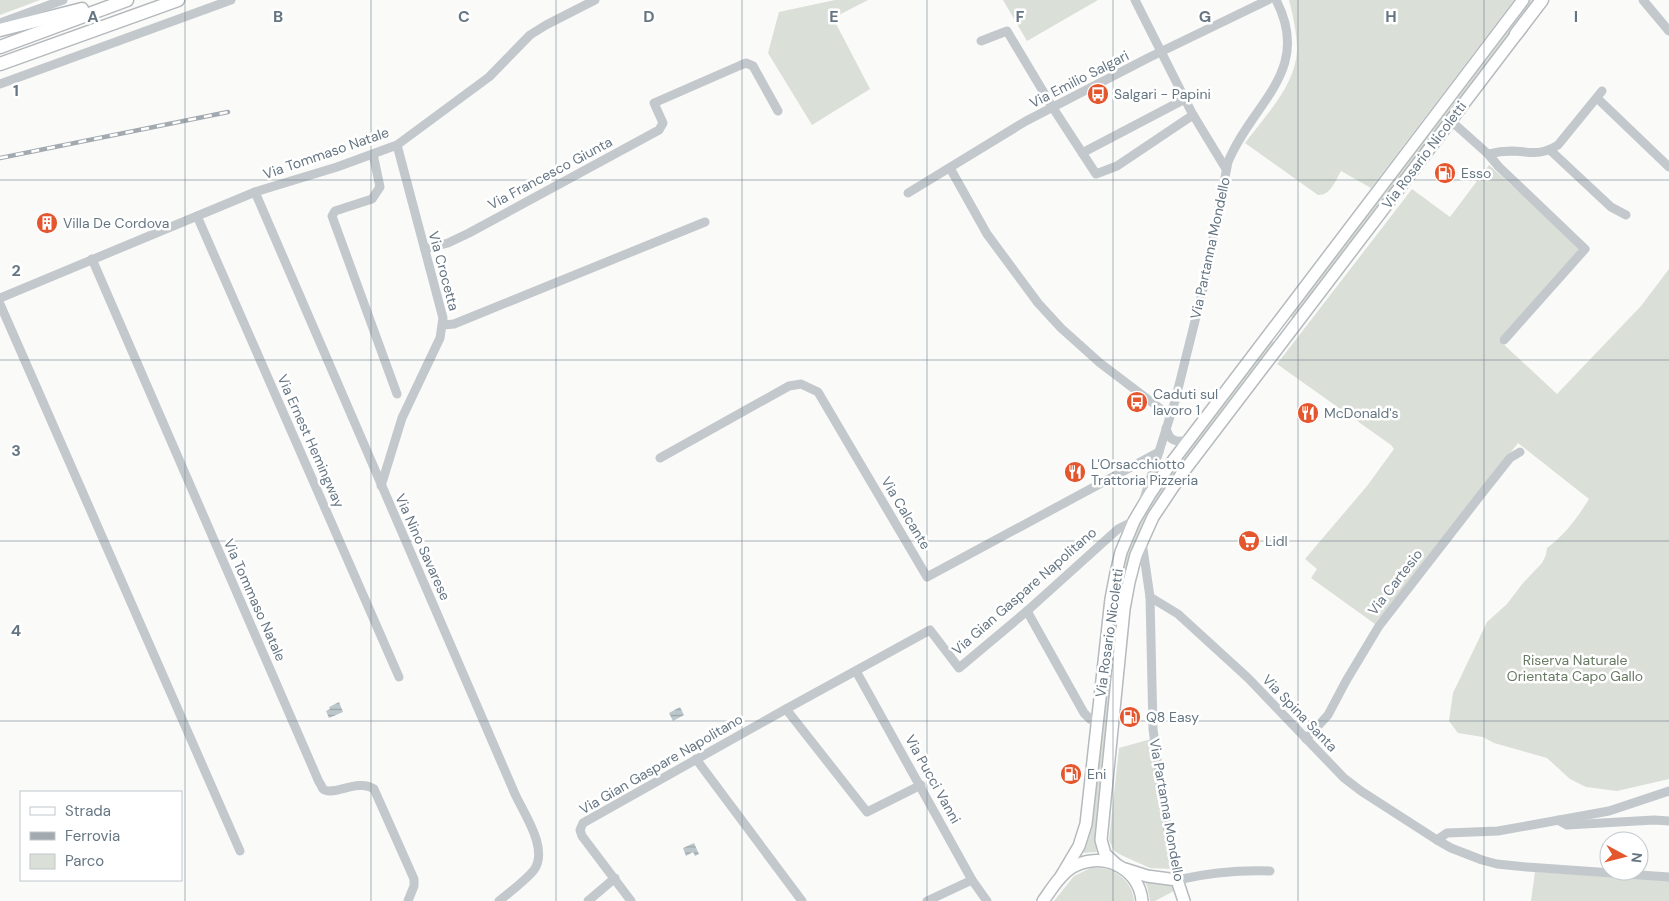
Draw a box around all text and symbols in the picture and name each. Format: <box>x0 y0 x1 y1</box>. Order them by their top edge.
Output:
text: A <box>87 6 99 27</box>
text: B <box>273 6 283 27</box>
text: C <box>458 6 470 27</box>
text: D <box>643 6 655 27</box>
text: E <box>829 6 839 27</box>
text: F <box>1016 6 1025 27</box>
text: G <box>1199 6 1211 27</box>
text: H <box>1385 6 1397 27</box>
text: I <box>1574 6 1578 27</box>
street label: Via Emilio Salgari <box>1026 46 1132 112</box>
text: 1 <box>13 80 19 101</box>
bus stop icon: Salgari - Papini <box>1086 82 1110 106</box>
place label: Salgari - Papini <box>1114 85 1211 103</box>
street label: Via Rosario Nicoletti <box>1378 98 1470 212</box>
street label: Via Tommaso Natale <box>261 123 391 183</box>
street label: Via Francesco Giunta <box>485 133 615 213</box>
fuel station icon: Esso <box>1433 161 1457 185</box>
place label: Esso <box>1461 164 1491 182</box>
street label: Via Partanna Mondello <box>1186 175 1234 321</box>
building icon: Villa De Cordova <box>35 211 59 235</box>
place label: Villa De Cordova <box>63 214 169 232</box>
street label: Via Crocetta <box>425 229 463 313</box>
text: 2 <box>11 260 21 281</box>
street label: Via Ernest Hemingway <box>274 372 349 511</box>
place label: Caduti sul lavoro 1 <box>1153 385 1218 419</box>
bus stop icon: Caduti sul lavoro 1 <box>1125 390 1149 414</box>
restaurant icon: McDonald's <box>1296 401 1320 425</box>
place label: McDonald's <box>1324 404 1399 422</box>
text: 3 <box>11 440 21 461</box>
place label: L'Orsacchiotto Trattoria Pizzeria <box>1091 455 1198 489</box>
restaurant icon: L'Orsacchiotto Trattoria Pizzeria <box>1063 460 1087 484</box>
street label: Via Calcante <box>877 473 935 553</box>
street label: Via Nino Savarese <box>391 491 455 603</box>
street label: Via Gian Gaspare Napolitano <box>948 523 1100 659</box>
supermarket icon: Lidl <box>1237 529 1261 553</box>
place label: Lidl <box>1265 532 1288 550</box>
street label: Via Tommaso Natale <box>220 536 290 664</box>
street label: Via Cartesio <box>1364 545 1426 619</box>
street label: Via Rosario Nicoletti <box>1091 567 1127 699</box>
text: 4 <box>11 620 21 641</box>
park label: Riserva Naturale Orientata Capo Gallo <box>1507 651 1643 685</box>
street label: Via Spina Santa <box>1259 671 1341 755</box>
fuel station icon: Q8 Easy <box>1118 705 1142 729</box>
place label: Q8 Easy <box>1146 708 1199 726</box>
street label: Via Gian Gaspare Napolitano <box>576 710 746 818</box>
street label: Via Pucci Vanni <box>901 731 965 827</box>
street label: Via Partanna Mondello <box>1146 737 1188 883</box>
fuel station icon: Eni <box>1059 762 1083 786</box>
place label: Eni <box>1087 765 1106 783</box>
legend <box>20 791 182 881</box>
text: Strada <box>65 801 111 821</box>
text: Ferrovia <box>65 826 120 846</box>
north arrow <box>1599 831 1649 881</box>
text: Parco <box>65 851 104 871</box>
text: N <box>1627 851 1646 864</box>

